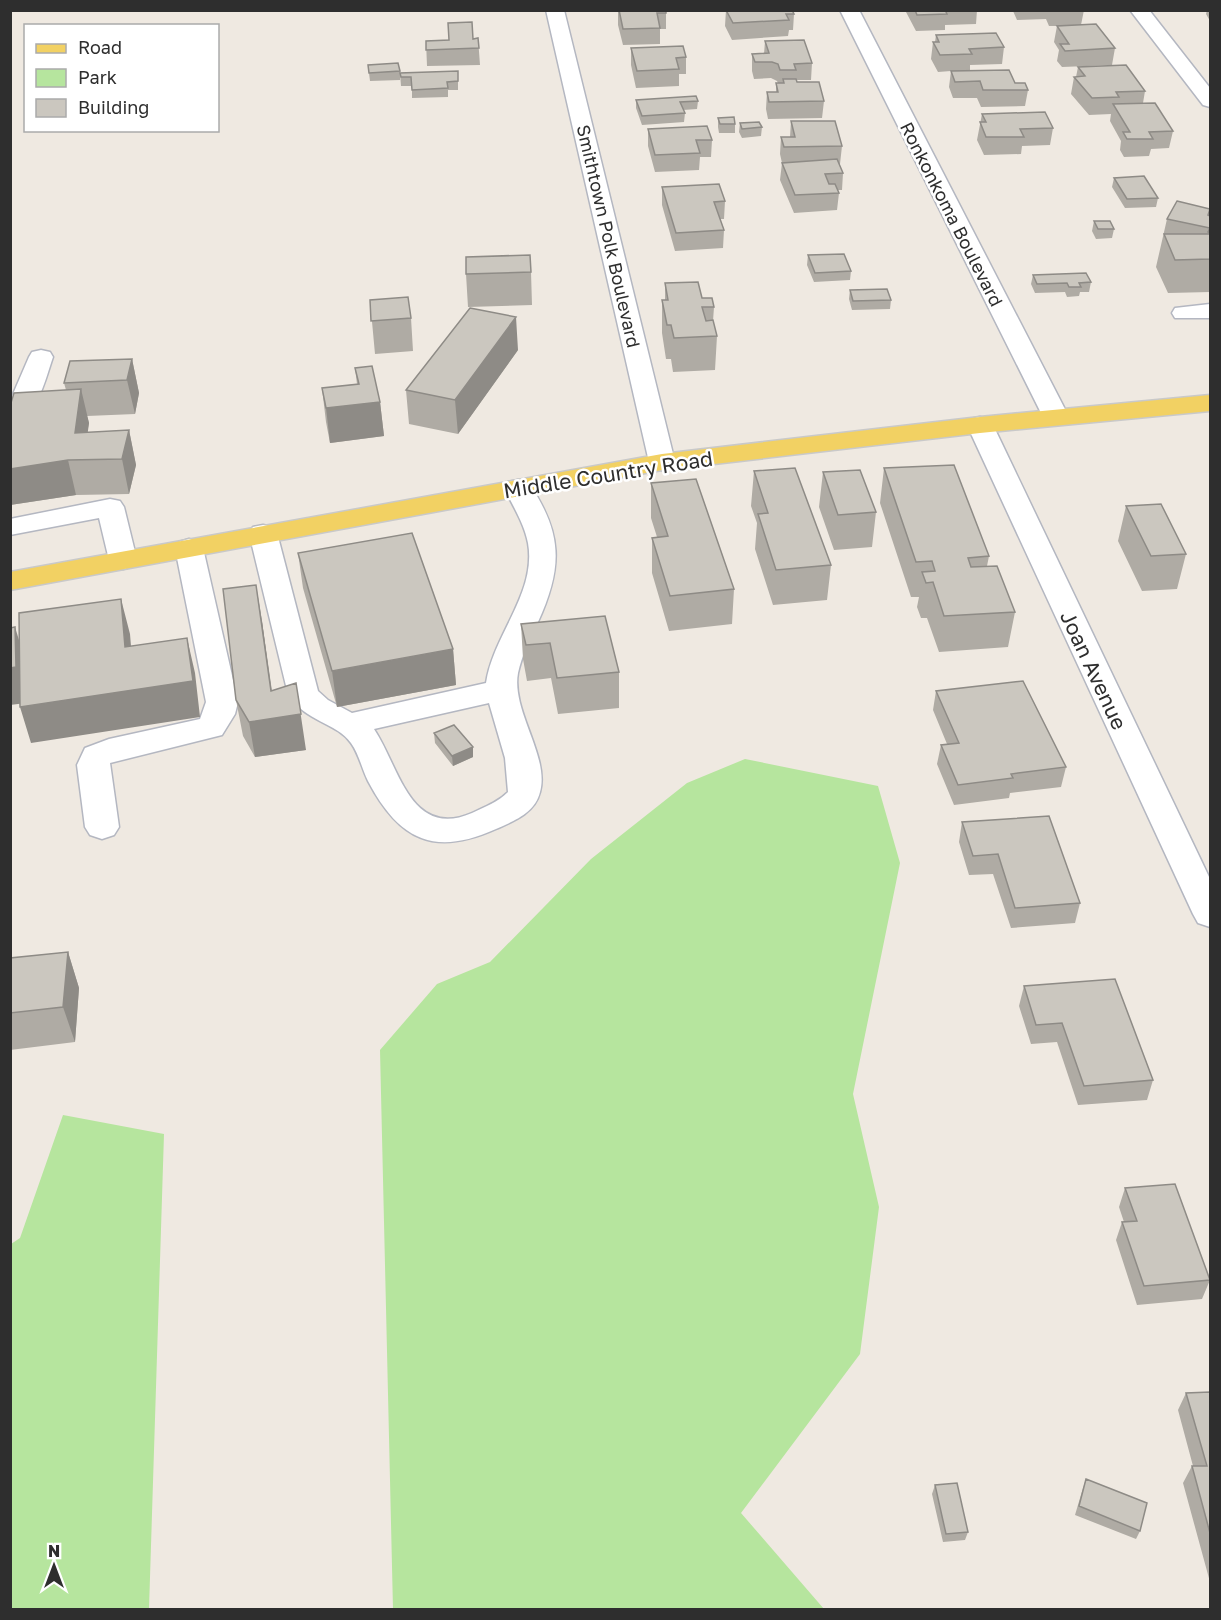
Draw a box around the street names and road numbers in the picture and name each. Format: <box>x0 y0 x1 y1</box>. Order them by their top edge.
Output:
street label: Ronkonkoma Boulevard <box>896 118 1008 310</box>
street label: Smithtown Polk Boulevard <box>573 122 645 350</box>
street label: Middle Country Road <box>502 445 714 503</box>
street label: Joan Avenue <box>1055 606 1133 734</box>

